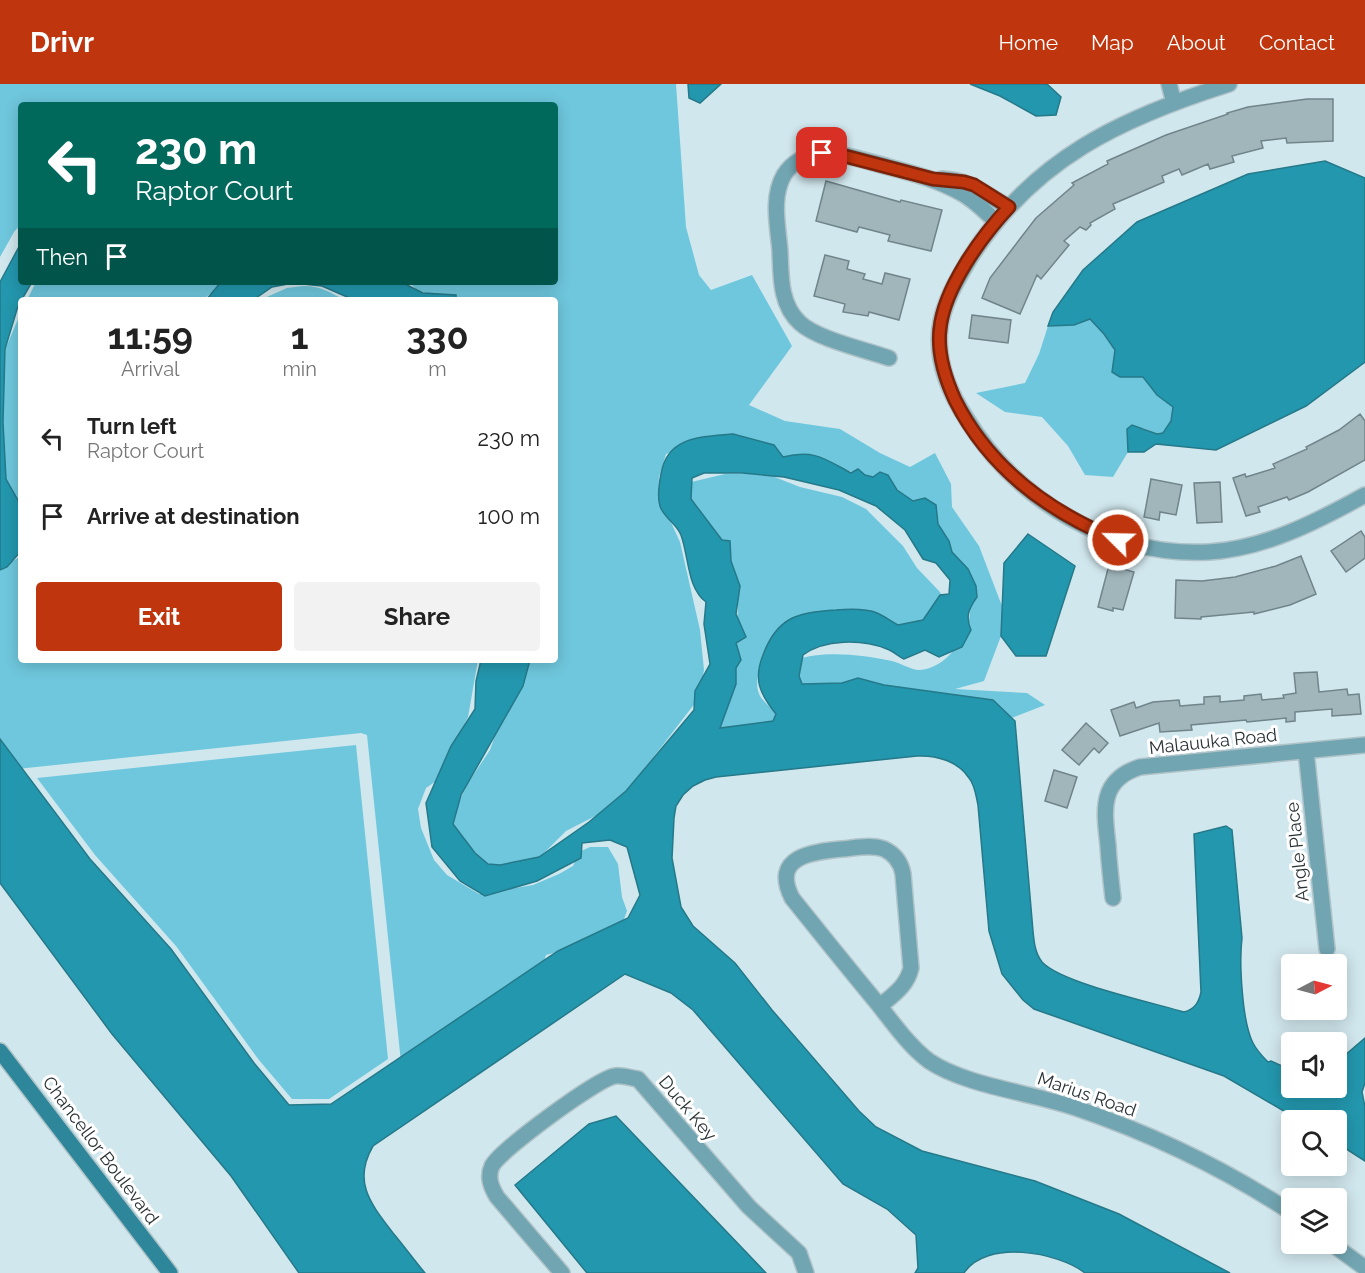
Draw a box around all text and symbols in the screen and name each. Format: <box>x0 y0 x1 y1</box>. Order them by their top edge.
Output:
text: Drivr <box>30 26 94 59</box>
text: Home <box>999 30 1058 55</box>
text: Map <box>1091 30 1134 55</box>
text: About <box>1167 30 1226 55</box>
text: Contact <box>1259 30 1335 55</box>
text: 230 m <box>135 125 257 174</box>
icon: left <box>36 126 114 204</box>
pin <box>796 127 847 178</box>
icon: arrive <box>805 136 838 169</box>
text: Raptor Court <box>135 175 293 206</box>
icon: arrive <box>100 240 133 273</box>
text: Then <box>36 244 88 270</box>
text: 11:59 <box>107 315 193 357</box>
text: 1 <box>291 315 309 357</box>
text: 330 <box>406 315 469 357</box>
text: Arrival <box>121 357 180 381</box>
text: min <box>282 357 317 381</box>
text: m <box>428 357 447 381</box>
text: Turn left <box>87 413 177 439</box>
icon: left <box>36 422 69 455</box>
text: 230 m <box>477 425 540 451</box>
text: Raptor Court <box>87 439 204 463</box>
icon: arrive <box>36 500 69 533</box>
text: Arrive at destination <box>87 503 300 529</box>
text: 100 m <box>478 503 540 529</box>
position arrow <box>1086 508 1150 572</box>
button: Exit <box>36 582 282 651</box>
button: Share <box>294 582 540 651</box>
street label: Malauuka Road <box>1148 724 1278 758</box>
street label: Angle Place <box>1281 801 1313 903</box>
north arrow <box>1281 954 1347 1020</box>
map controls <box>1281 954 1347 1254</box>
button: sound <box>1281 1032 1347 1098</box>
street label: Marius Road <box>1035 1067 1139 1121</box>
street label: Duck Key <box>655 1071 721 1145</box>
street label: Chancellor Boulevard <box>39 1072 163 1228</box>
button: search <box>1281 1110 1347 1176</box>
button: layers <box>1281 1188 1347 1254</box>

